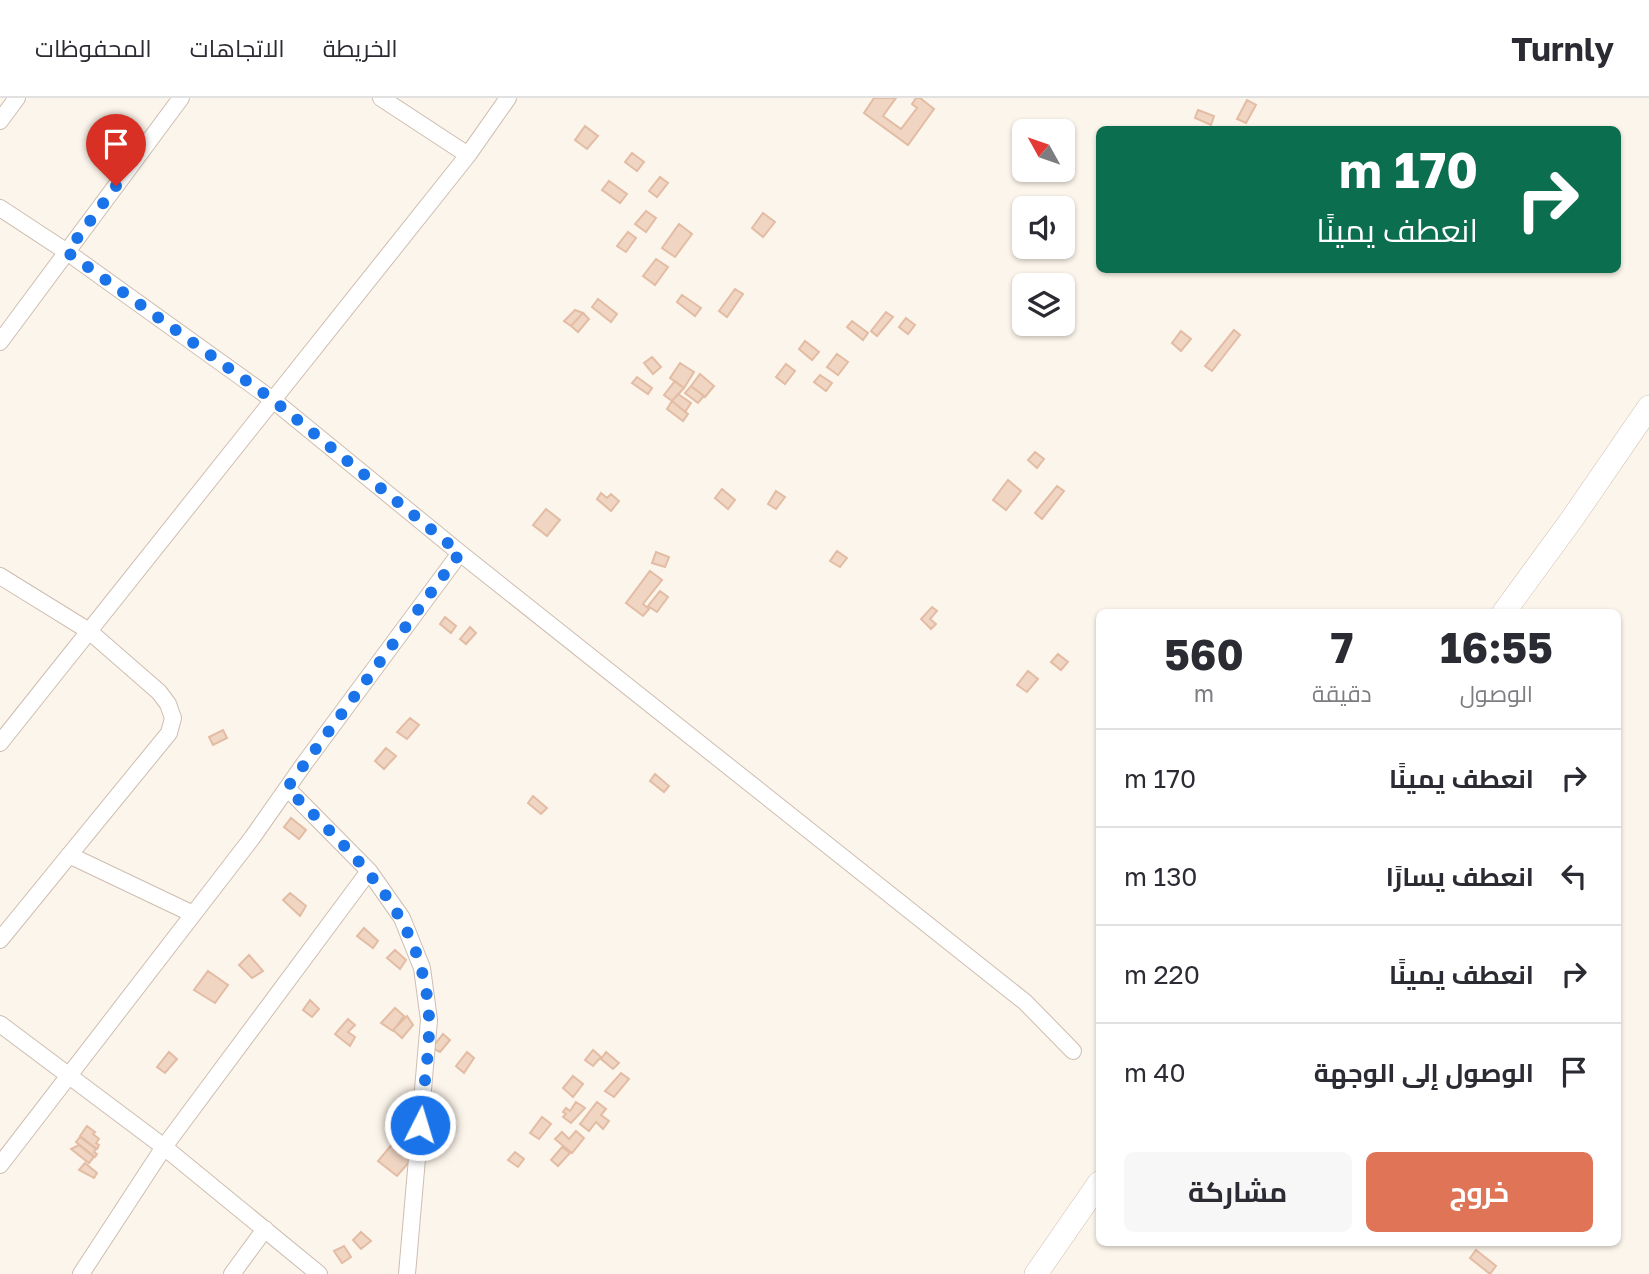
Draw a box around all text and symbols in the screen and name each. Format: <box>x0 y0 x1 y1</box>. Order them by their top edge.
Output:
text: Turnly <box>1511 29 1614 68</box>
text: المحفوظات <box>35 33 152 62</box>
text: الاتجاهات <box>190 33 285 62</box>
text: الخريطة <box>323 33 398 62</box>
pin <box>86 114 146 186</box>
north arrow <box>1012 119 1074 182</box>
map controls <box>1012 119 1075 336</box>
icon: arrive <box>97 125 135 163</box>
text: 170 m <box>1339 140 1478 199</box>
icon: right <box>1502 154 1593 245</box>
button: sound <box>1012 196 1075 259</box>
text: انعطف يمينًا <box>1316 211 1478 249</box>
button: layers <box>1012 273 1075 336</box>
text: 7 <box>1330 622 1353 672</box>
text: 16:55 <box>1440 622 1553 672</box>
text: 560 <box>1164 629 1244 679</box>
text: m <box>1194 679 1214 707</box>
text: دقيقة <box>1312 679 1372 707</box>
text: الوصول <box>1460 679 1533 707</box>
icon: right <box>1555 759 1593 797</box>
text: 170 m <box>1124 763 1196 794</box>
text: انعطف يمينًا <box>1389 763 1534 794</box>
icon: left <box>1555 857 1593 895</box>
text: 130 m <box>1124 861 1197 892</box>
text: انعطف يسارًا <box>1386 861 1534 892</box>
icon: right <box>1555 955 1593 993</box>
text: 220 m <box>1124 959 1200 990</box>
text: انعطف يمينًا <box>1389 959 1534 990</box>
icon: arrive <box>1555 1053 1593 1091</box>
text: 40 m <box>1124 1057 1186 1088</box>
text: الوصول إلى الوجهة <box>1314 1057 1534 1088</box>
position arrow <box>383 1088 457 1162</box>
button: مشاركة <box>1124 1152 1352 1232</box>
button: خروج <box>1366 1152 1593 1232</box>

